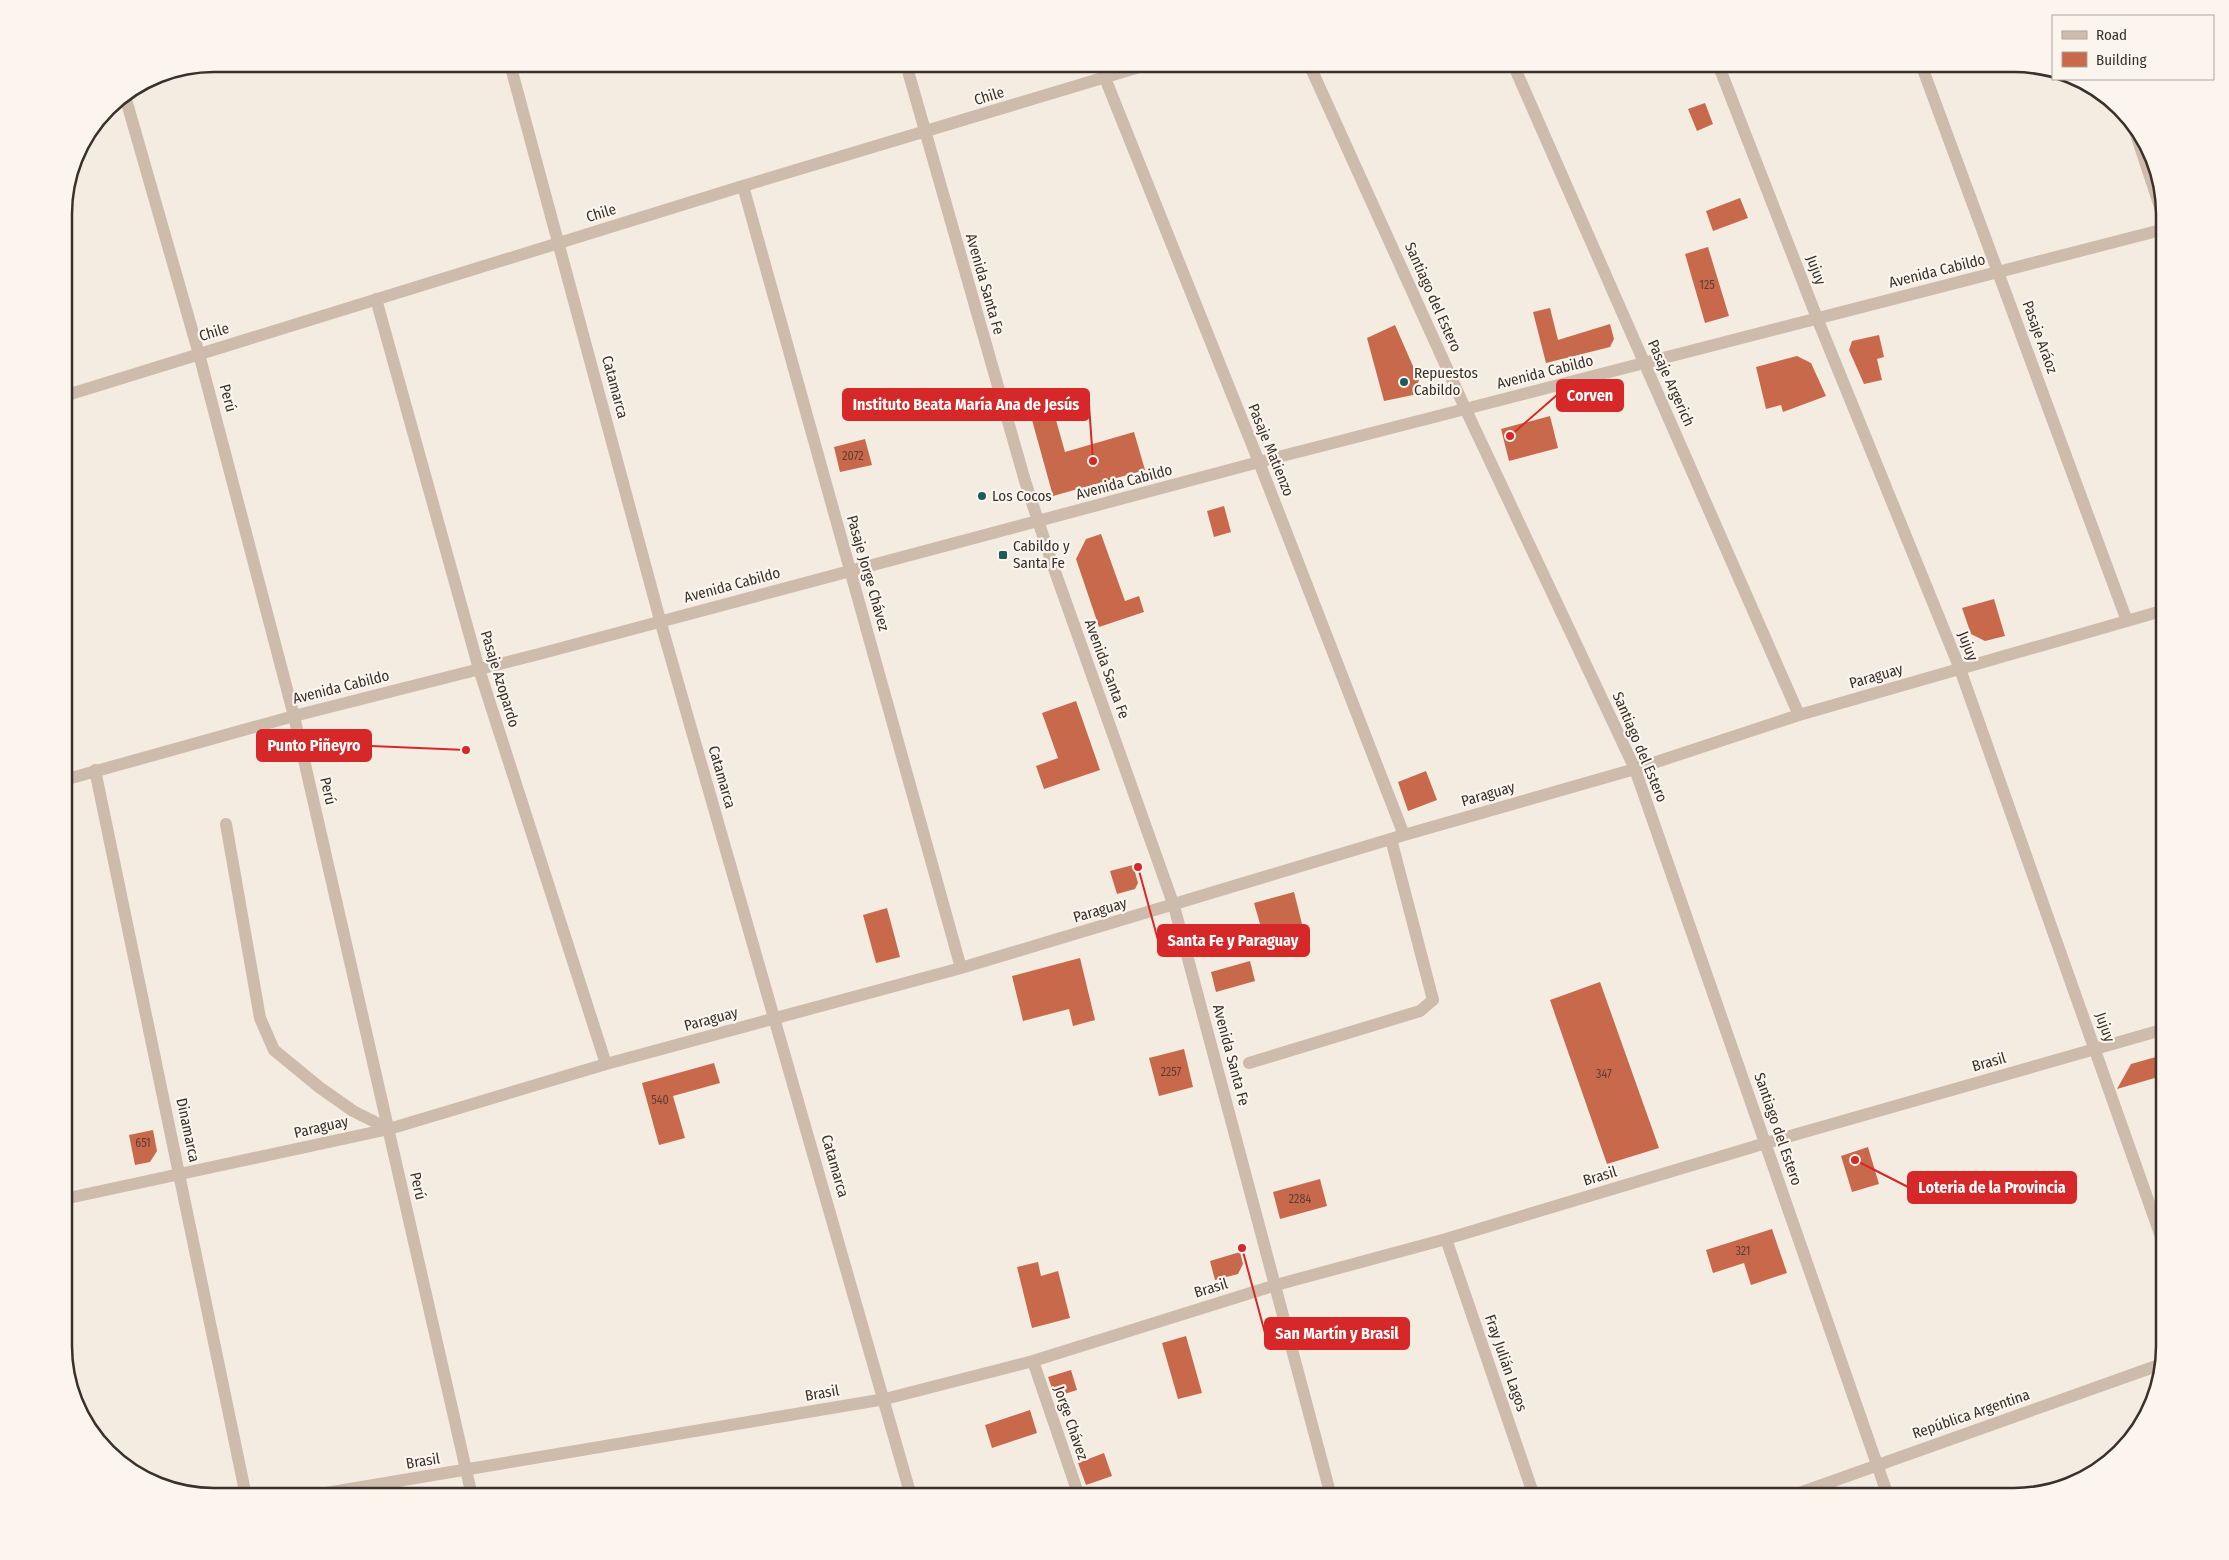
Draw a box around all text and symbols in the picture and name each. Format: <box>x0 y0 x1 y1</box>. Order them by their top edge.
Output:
legend <box>2052 15 2214 80</box>
text: Road <box>2096 26 2127 44</box>
text: Building <box>2096 51 2147 69</box>
street label: Chile <box>972 83 1006 109</box>
street label: Chile <box>584 200 618 226</box>
street label: Avenida Santa Fe <box>962 231 1008 337</box>
street label: Santiago del Estero <box>1401 239 1465 355</box>
street label: Avenida Cabildo <box>1887 250 1987 292</box>
street label: Jujuy <box>1802 253 1830 288</box>
house number: 125 <box>1699 278 1715 292</box>
street label: Pasaje Aráoz <box>2019 298 2062 376</box>
street label: Chile <box>197 319 231 345</box>
street label: Pasaje Argerich <box>1644 337 1698 429</box>
street label: Avenida Cabildo <box>1495 351 1595 393</box>
street label: Catamarca <box>598 354 632 420</box>
place label: Repuestos Cabildo <box>1414 364 1478 399</box>
marker: Repuestos Cabildo <box>1398 376 1410 388</box>
callout: Corven <box>1557 380 1623 411</box>
street label: Perú <box>216 382 240 414</box>
text: Corven <box>1567 386 1613 405</box>
callout: Instituto Beata María Ana de Jesús <box>843 389 1089 420</box>
text: Instituto Beata María Ana de Jesús <box>853 395 1079 414</box>
street label: Pasaje Matienzo <box>1244 401 1298 499</box>
house number: 2072 <box>842 449 864 463</box>
street label: Avenida Cabildo <box>1074 460 1174 503</box>
place label: Los Cocos <box>992 487 1052 505</box>
marker: Los Cocos <box>976 490 988 502</box>
street label: Pasaje Jorge Chávez <box>843 513 893 633</box>
place label: Cabildo y Santa Fe <box>1013 537 1070 572</box>
marker: Cabildo y Santa Fe <box>997 549 1009 561</box>
street label: Avenida Cabildo <box>682 563 782 606</box>
street label: Avenida Santa Fe <box>1081 617 1133 721</box>
street label: Pasaje Azopardo <box>477 629 523 730</box>
street label: Jujuy <box>1954 629 1982 664</box>
street label: Paraguay <box>1847 660 1905 692</box>
street label: Avenida Cabildo <box>291 666 391 708</box>
street label: Santiago del Estero <box>1609 689 1671 805</box>
callout: Punto Piñeyro <box>257 730 371 761</box>
text: Punto Piñeyro <box>267 736 361 755</box>
street label: Catamarca <box>704 744 740 810</box>
street label: Perú <box>316 775 340 807</box>
street label: Paraguay <box>1459 778 1517 810</box>
street label: Paraguay <box>1071 894 1129 926</box>
callout: Santa Fe y Paraguay <box>1158 925 1309 956</box>
text: Santa Fe y Paraguay <box>1168 931 1299 950</box>
street label: Avenida Santa Fe <box>1209 1002 1253 1108</box>
street label: Paraguay <box>682 1003 740 1035</box>
street label: Jujuy <box>2091 1010 2119 1045</box>
street label: Brasil <box>1970 1049 2008 1075</box>
house number: 2257 <box>1161 1065 1181 1079</box>
house number: 347 <box>1596 1067 1612 1081</box>
street label: Santiago del Estero <box>1750 1070 1806 1188</box>
house number: 540 <box>651 1093 669 1107</box>
street label: Dinamarca <box>172 1096 204 1164</box>
street label: Paraguay <box>292 1112 350 1142</box>
street label: Catamarca <box>817 1133 853 1199</box>
house number: 651 <box>135 1136 151 1150</box>
street label: Brasil <box>1581 1162 1619 1190</box>
street label: Perú <box>406 1170 430 1202</box>
callout: Loteria de la Provincia <box>1908 1172 2076 1203</box>
text: Loteria de la Provincia <box>1918 1178 2066 1197</box>
house number: 2284 <box>1289 1192 1311 1206</box>
house number: 321 <box>1735 1244 1751 1258</box>
street label: Brasil <box>1192 1274 1230 1302</box>
street label: Fray Julián Lagos <box>1481 1312 1531 1414</box>
callout: San Martín y Brasil <box>1265 1318 1409 1349</box>
text: San Martín y Brasil <box>1275 1324 1399 1343</box>
street label: Brasil <box>804 1381 841 1405</box>
street label: Jorge Chávez <box>1050 1384 1092 1462</box>
street label: República Argentina <box>1910 1385 2032 1443</box>
street label: Brasil <box>405 1449 441 1473</box>

